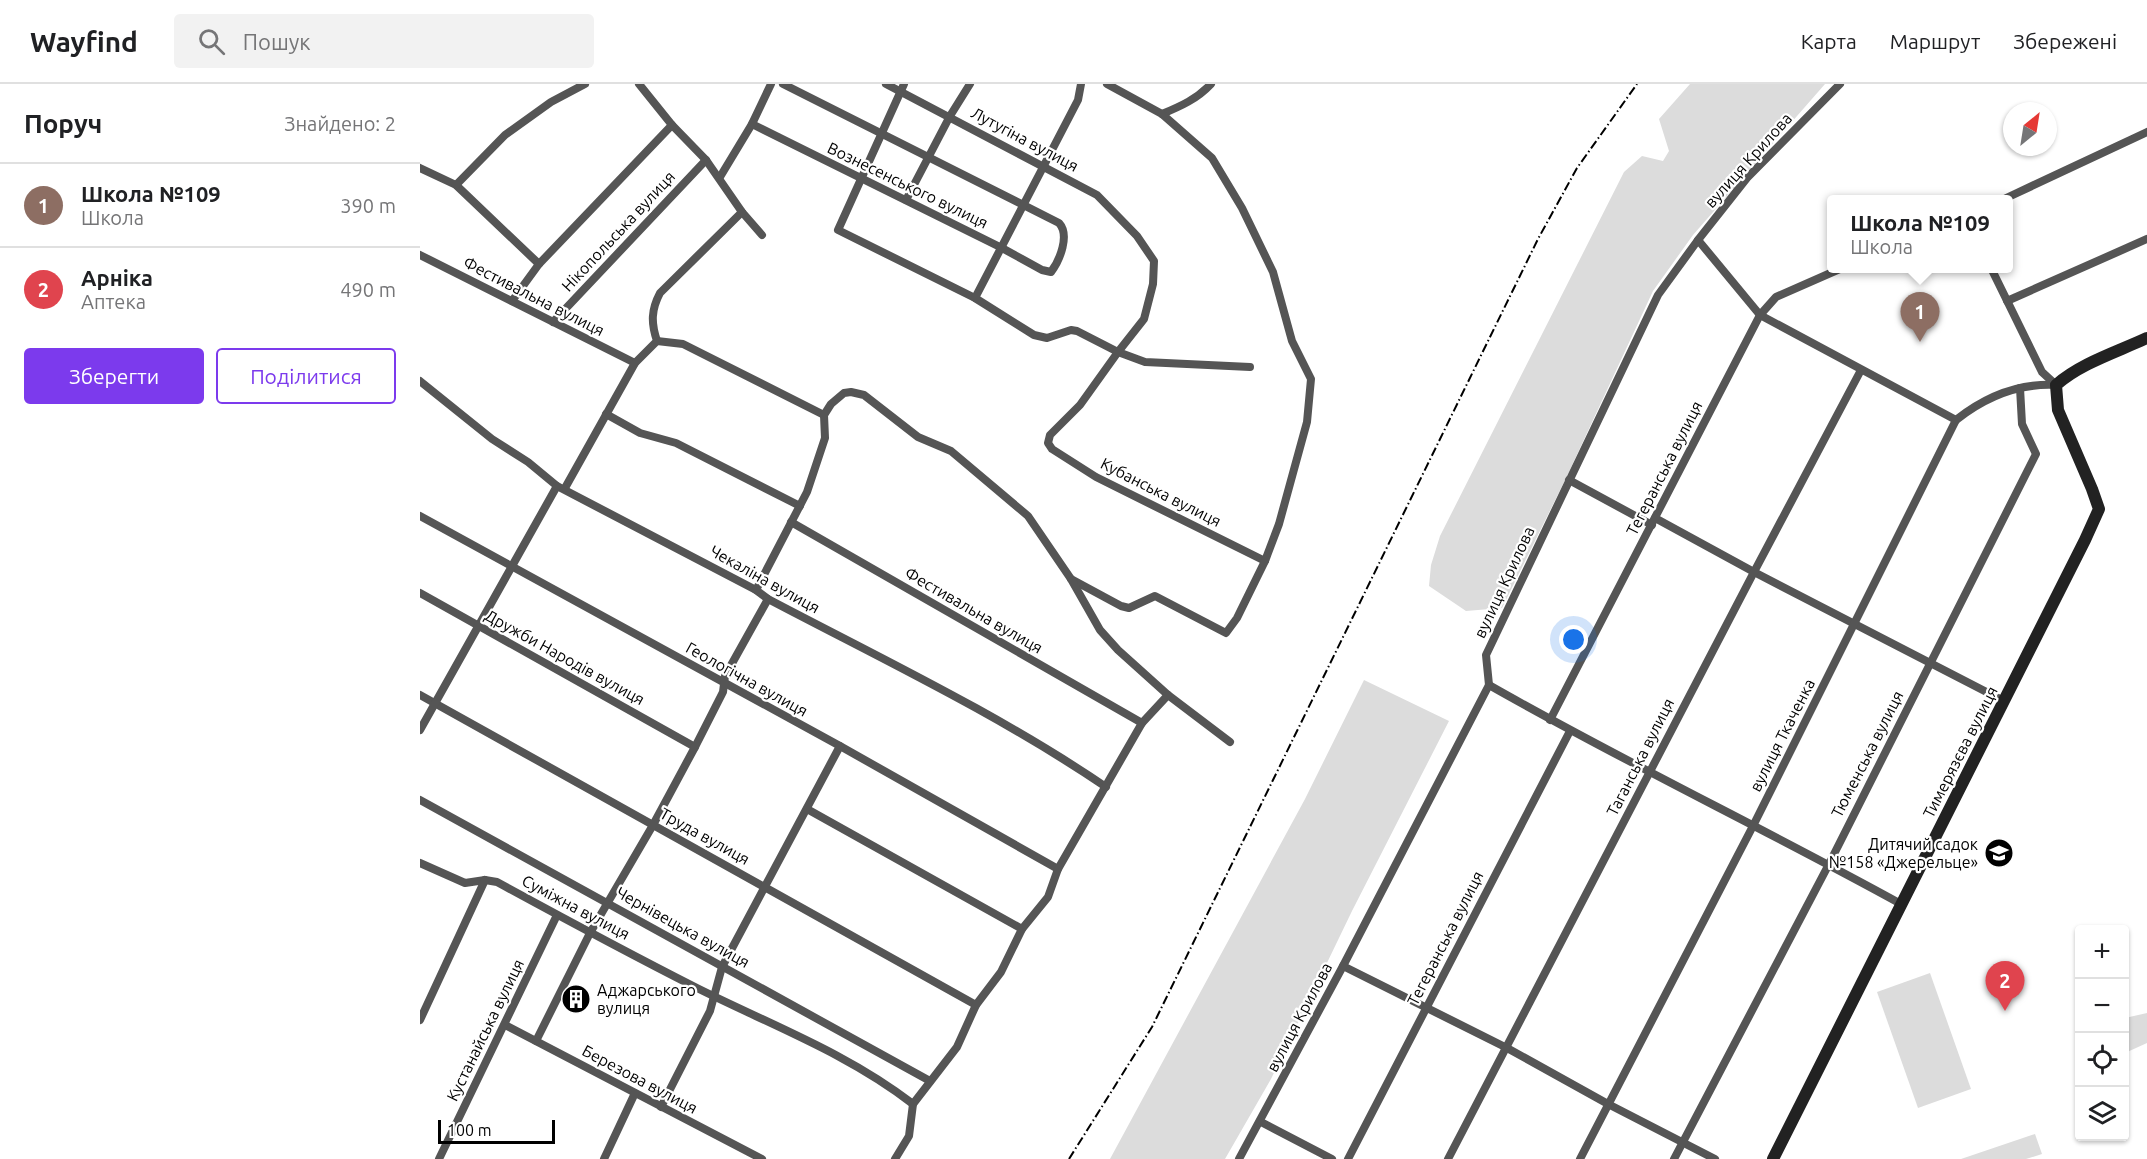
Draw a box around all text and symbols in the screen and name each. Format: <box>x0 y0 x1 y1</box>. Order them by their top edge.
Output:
search box <box>174 14 594 68</box>
icon: search <box>195 25 228 58</box>
text: Wayfind <box>30 26 138 57</box>
text: Пошук <box>243 29 311 54</box>
text: Карта <box>1801 29 1857 53</box>
text: Маршрут <box>1890 29 1980 53</box>
text: Збережені <box>2013 29 2117 53</box>
north arrow <box>2003 102 2057 156</box>
street label: Лутугіна вулиця <box>968 103 1082 175</box>
text: Поруч <box>24 109 102 138</box>
street label: вулиця Крилова <box>1701 109 1795 211</box>
text: Знайдено: 2 <box>284 112 396 135</box>
street label: Вознесенського вулиця <box>825 138 991 232</box>
street label: Нікопольська вулиця <box>558 167 678 295</box>
text: Школа №109 <box>81 181 221 206</box>
text: 1 <box>38 194 49 217</box>
text: 390 m <box>340 194 396 217</box>
popup <box>1827 195 2013 273</box>
text: Школа <box>81 206 144 229</box>
text: Школа №109 <box>1850 210 1990 235</box>
text: Школа <box>1850 235 1913 258</box>
street label: Фестивальна вулиця <box>461 253 607 339</box>
text: Арніка <box>81 265 153 290</box>
text: 2 <box>38 278 49 301</box>
text: 490 m <box>340 278 396 301</box>
text: Аптека <box>81 290 146 313</box>
pin: 1 <box>1900 292 1940 342</box>
button: Зберегти <box>24 348 204 404</box>
button: Поділитися <box>216 348 396 404</box>
street label: Тегеранська вулиця <box>1622 398 1706 538</box>
street label: Кубанська вулиця <box>1098 454 1224 530</box>
street label: вулиця Крилова <box>1470 523 1538 641</box>
street label: Чекаліна вулиця <box>707 541 823 617</box>
street label: Фестивальна вулиця <box>902 563 1046 657</box>
street label: Дружби Народів вулиця <box>482 606 648 708</box>
your location <box>1559 625 1588 654</box>
street label: Геологічна вулиця <box>683 638 811 720</box>
street label: вулиця Ткаченка <box>1746 676 1818 794</box>
street label: Тимерязєва вулиця <box>1919 683 2001 821</box>
street label: Тюменська вулиця <box>1827 688 1907 820</box>
street label: Таганська вулиця <box>1603 695 1677 819</box>
street label: Труда вулиця <box>657 804 753 868</box>
place label: Дитячий садок №158 «Джерельце» <box>1829 835 1978 871</box>
school or university icon: Дитячий садок №158 «Джерельце» <box>1983 837 2015 869</box>
street label: Тегеранська вулиця <box>1403 868 1487 1008</box>
street label: Суміжна вулиця <box>519 871 633 943</box>
street label: Чернівецька вулиця <box>613 883 753 971</box>
map controls <box>2075 925 2129 1141</box>
button: + <box>2075 925 2129 979</box>
street label: Кустанайська вулиця <box>443 956 527 1104</box>
street label: вулиця Крилова <box>1263 959 1335 1075</box>
pin: 2 <box>1986 962 2024 1011</box>
button: − <box>2075 979 2129 1033</box>
place label: Аджарського вулиця <box>597 981 696 1017</box>
building icon: Аджарського вулиця <box>560 983 592 1015</box>
button: locate <box>2075 1033 2129 1087</box>
street label: Березова вулиця <box>579 1041 701 1117</box>
button: layers <box>2075 1087 2129 1141</box>
scale bar <box>438 1117 555 1144</box>
text: 100 m <box>447 1121 492 1139</box>

